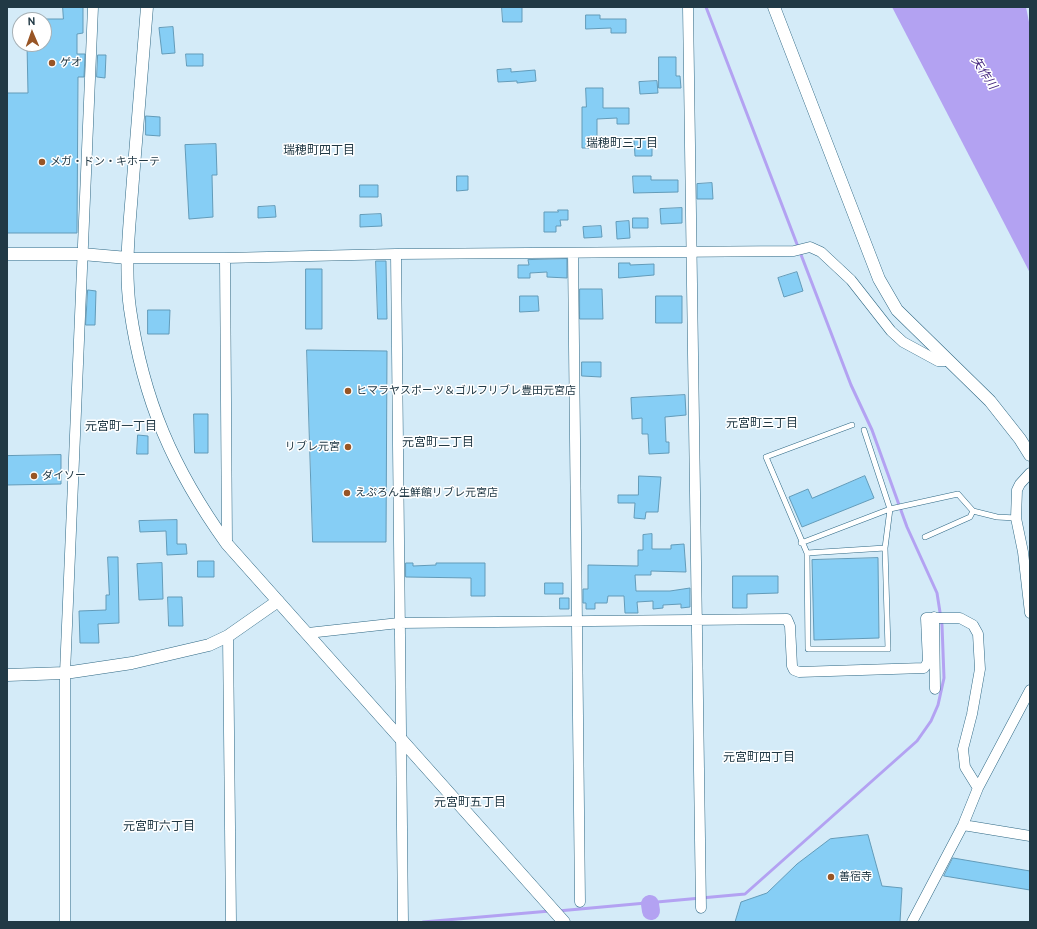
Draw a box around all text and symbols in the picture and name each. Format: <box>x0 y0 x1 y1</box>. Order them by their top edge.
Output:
north arrow <box>12 12 52 52</box>
text: N <box>27 14 36 28</box>
water label: 矢作川 <box>968 54 1000 92</box>
place label: ゲオ <box>60 56 82 70</box>
marker: ゲオ <box>47 58 57 68</box>
district label: 瑞穂町三丁目 <box>586 136 658 150</box>
district label: 瑞穂町四丁目 <box>283 143 355 157</box>
place label: メガ・ドン・キホーテ <box>50 155 160 169</box>
marker: メガ・ドン・キホーテ <box>37 157 47 167</box>
place label: ヒマラヤスポーツ＆ゴルフリブレ豊田元宮店 <box>356 384 576 398</box>
marker: ヒマラヤスポーツ＆ゴルフリブレ豊田元宮店 <box>343 386 353 396</box>
district label: 元宮町三丁目 <box>726 416 798 430</box>
district label: 元宮町一丁目 <box>85 419 157 433</box>
district label: 元宮町二丁目 <box>402 435 474 449</box>
place label: リブレ元宮 <box>285 440 340 454</box>
marker: リブレ元宮 <box>343 442 353 452</box>
place label: ダイソー <box>42 469 86 483</box>
marker: ダイソー <box>29 471 39 481</box>
place label: えぷろん生鮮館リブレ元宮店 <box>355 486 498 500</box>
marker: えぷろん生鮮館リブレ元宮店 <box>342 488 352 498</box>
district label: 元宮町四丁目 <box>723 750 795 764</box>
district label: 元宮町五丁目 <box>434 795 506 809</box>
district label: 元宮町六丁目 <box>123 819 195 833</box>
place label: 善宿寺 <box>839 870 872 884</box>
marker: 善宿寺 <box>826 872 836 882</box>

